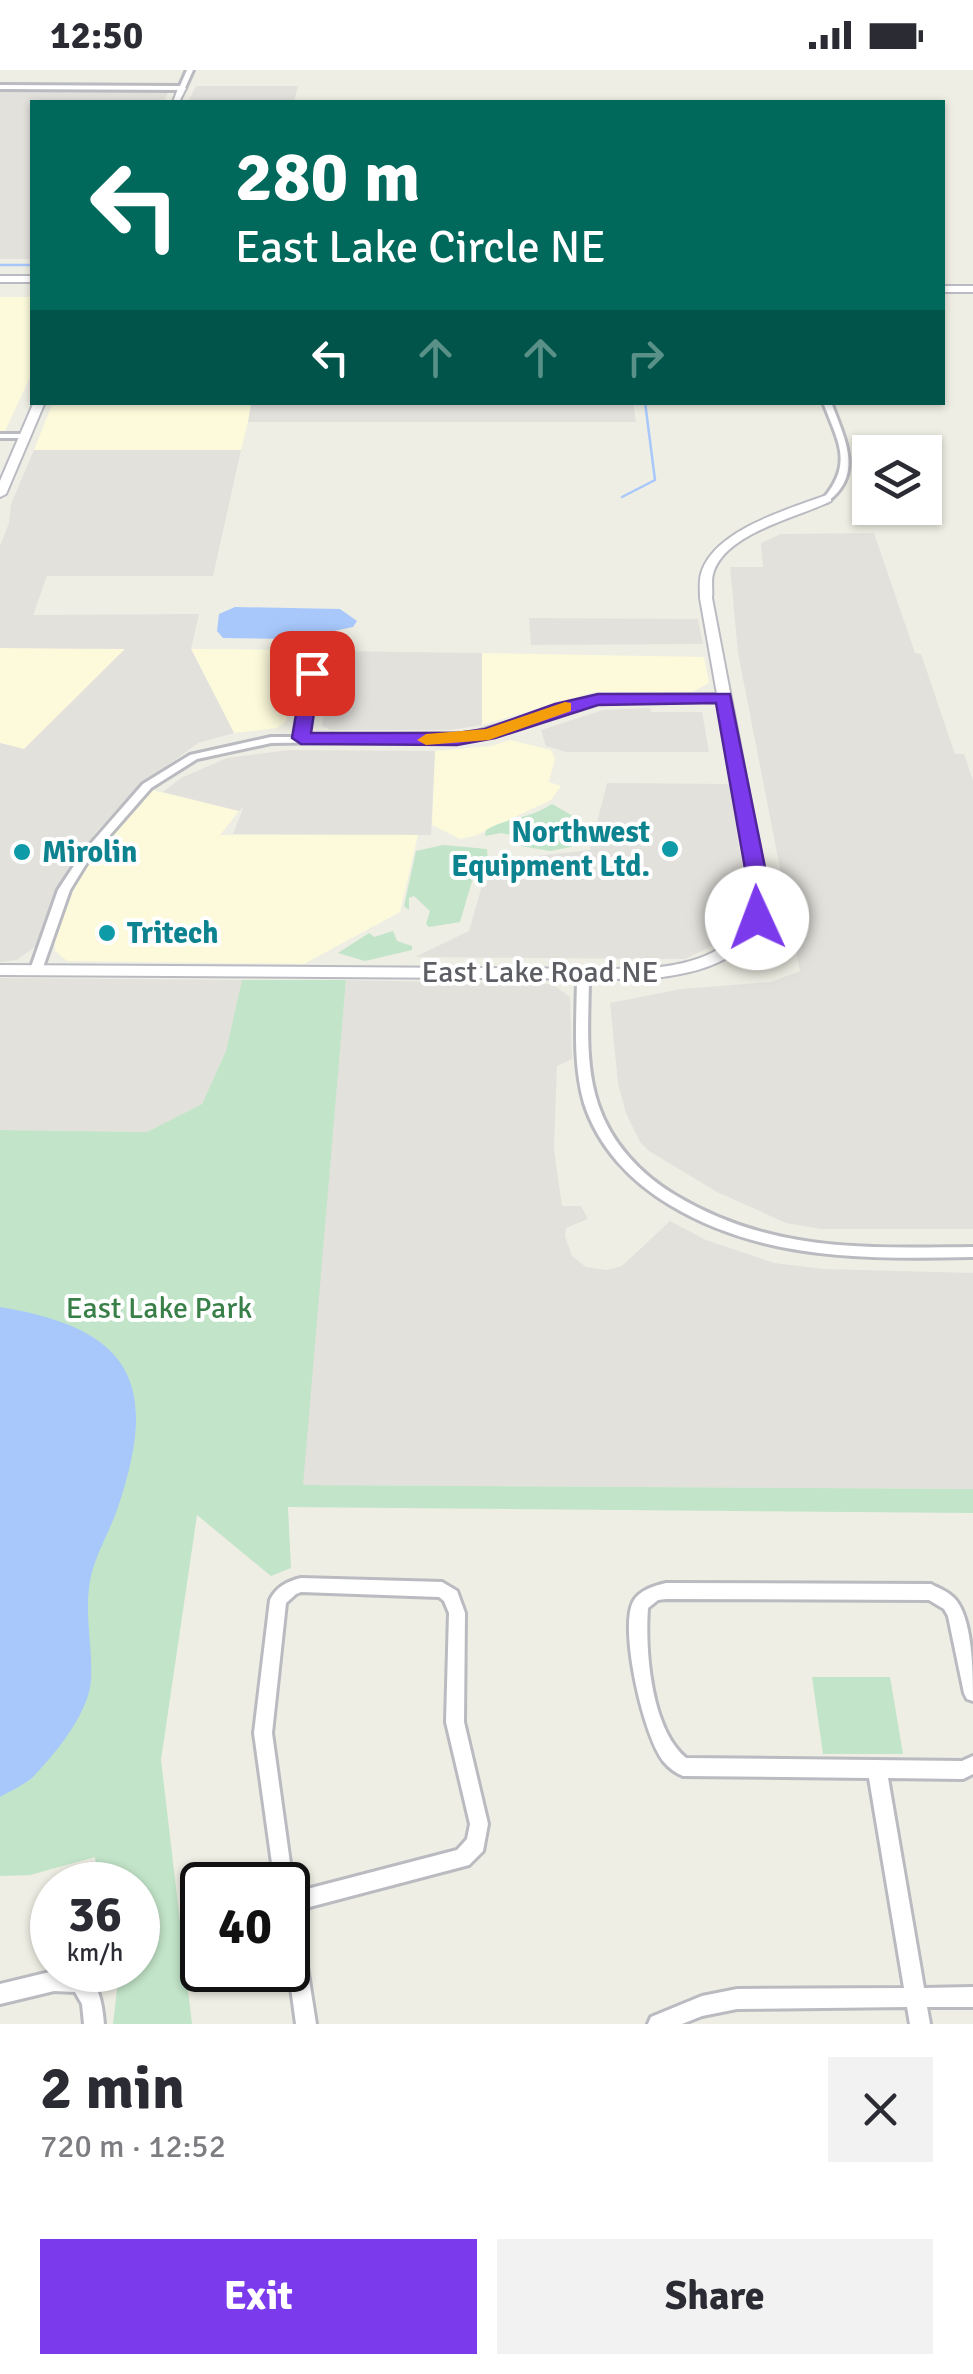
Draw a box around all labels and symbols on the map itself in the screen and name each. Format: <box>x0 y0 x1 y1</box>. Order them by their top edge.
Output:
pin <box>270 631 355 716</box>
place label: Northwest Equipment Ltd. <box>451 814 650 885</box>
place label: Mirolin <box>42 834 137 871</box>
marker: Northwest Equipment Ltd. <box>659 838 681 860</box>
marker: Mirolin <box>11 841 33 863</box>
position arrow <box>705 866 809 970</box>
place label: Tritech <box>127 915 219 952</box>
marker: Tritech <box>96 922 118 944</box>
street label: East Lake Road NE <box>421 954 659 991</box>
park label: East Lake Park <box>66 1290 252 1327</box>
speed limit sign: 40 <box>180 1862 310 1992</box>

